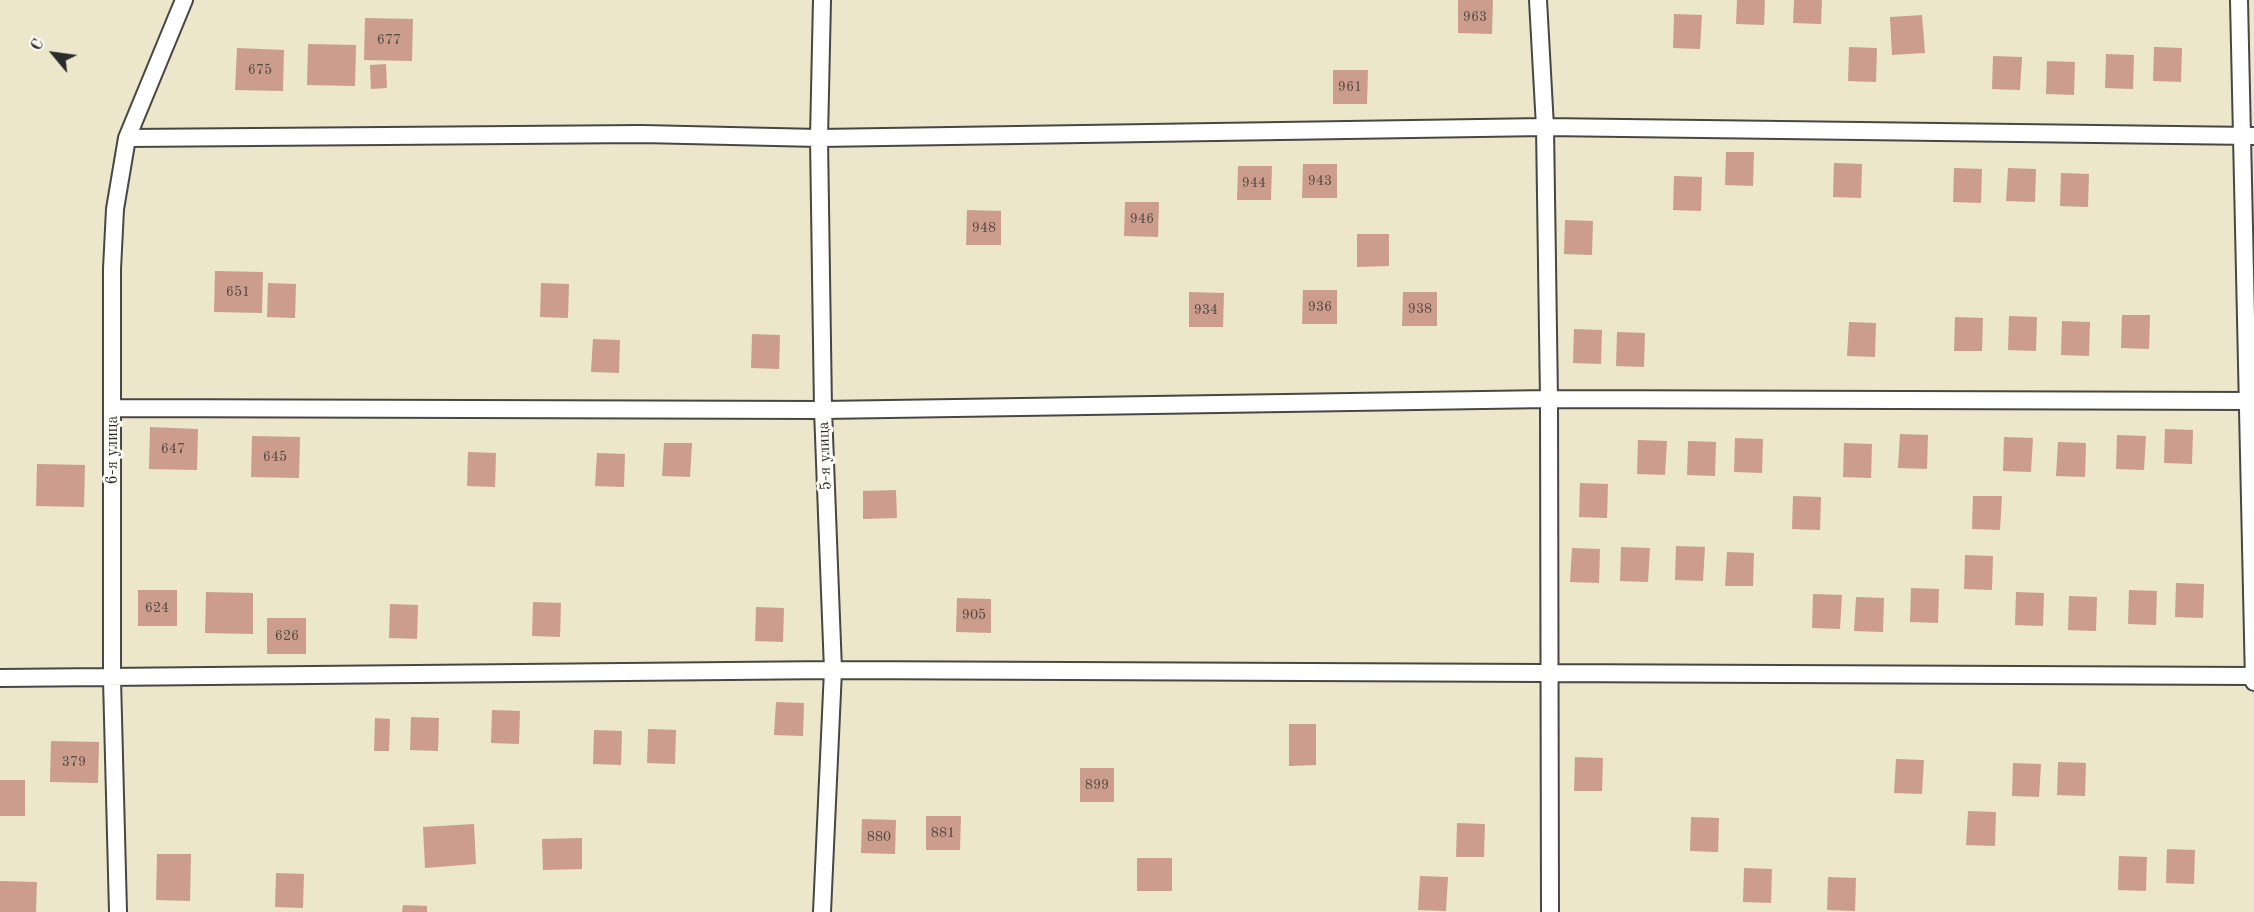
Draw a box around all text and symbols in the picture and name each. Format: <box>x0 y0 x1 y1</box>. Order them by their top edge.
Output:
house number: 963 <box>1463 9 1487 25</box>
north arrow <box>24 24 84 84</box>
house number: 677 <box>377 32 401 48</box>
text: С <box>29 37 48 54</box>
house number: 675 <box>248 62 272 78</box>
house number: 961 <box>1338 79 1362 95</box>
house number: 943 <box>1308 173 1332 189</box>
house number: 944 <box>1242 175 1266 191</box>
house number: 946 <box>1130 211 1154 227</box>
house number: 948 <box>972 220 996 236</box>
house number: 651 <box>226 284 250 300</box>
house number: 936 <box>1308 299 1332 315</box>
house number: 938 <box>1408 301 1432 317</box>
house number: 934 <box>1194 302 1218 318</box>
street label: 6-я улица <box>103 416 123 484</box>
street label: 5-я улица <box>814 421 836 491</box>
house number: 647 <box>161 441 185 457</box>
house number: 645 <box>263 449 287 465</box>
house number: 624 <box>145 600 169 616</box>
house number: 905 <box>962 607 986 623</box>
house number: 626 <box>275 628 299 644</box>
house number: 379 <box>62 754 86 770</box>
house number: 899 <box>1085 777 1109 793</box>
house number: 881 <box>931 825 955 841</box>
house number: 880 <box>867 829 891 845</box>

